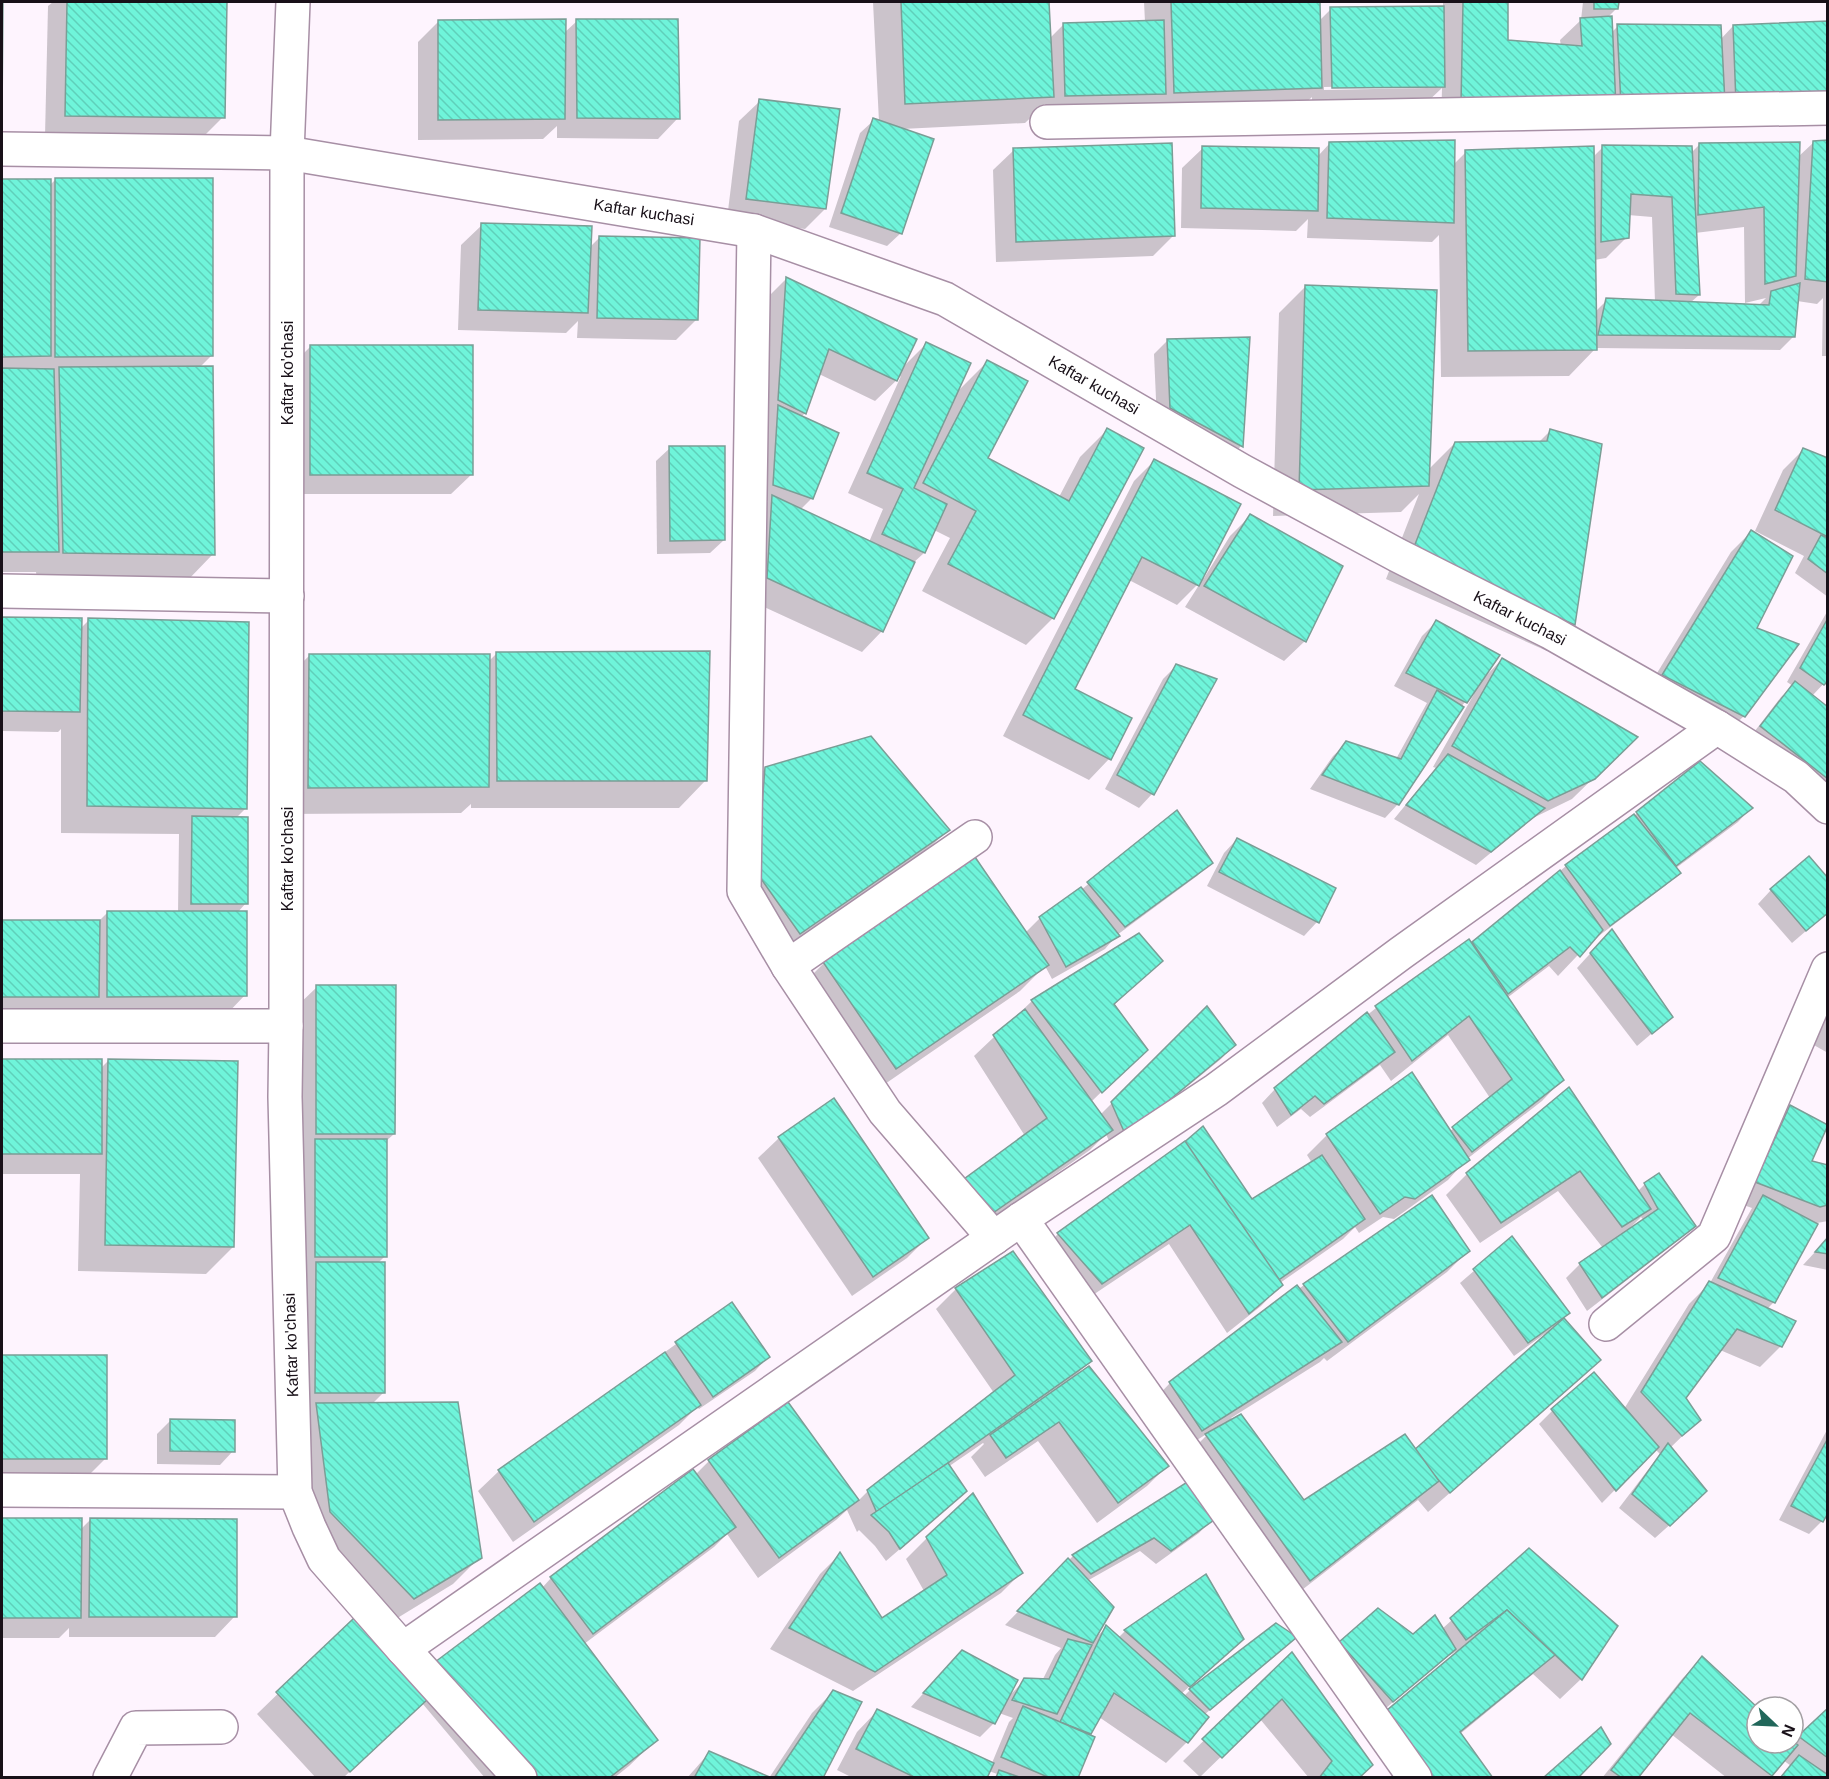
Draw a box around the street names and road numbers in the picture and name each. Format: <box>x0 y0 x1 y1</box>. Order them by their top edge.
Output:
street label: Kaftar kuchasi <box>593 196 695 228</box>
street label: Kaftar ko'chasi <box>279 321 296 425</box>
street label: Kaftar kuchasi <box>1046 352 1142 418</box>
street label: Kaftar kuchasi <box>1471 587 1569 649</box>
street label: Kaftar ko'chasi <box>279 807 296 911</box>
street label: Kaftar ko'chasi <box>281 1293 301 1397</box>

